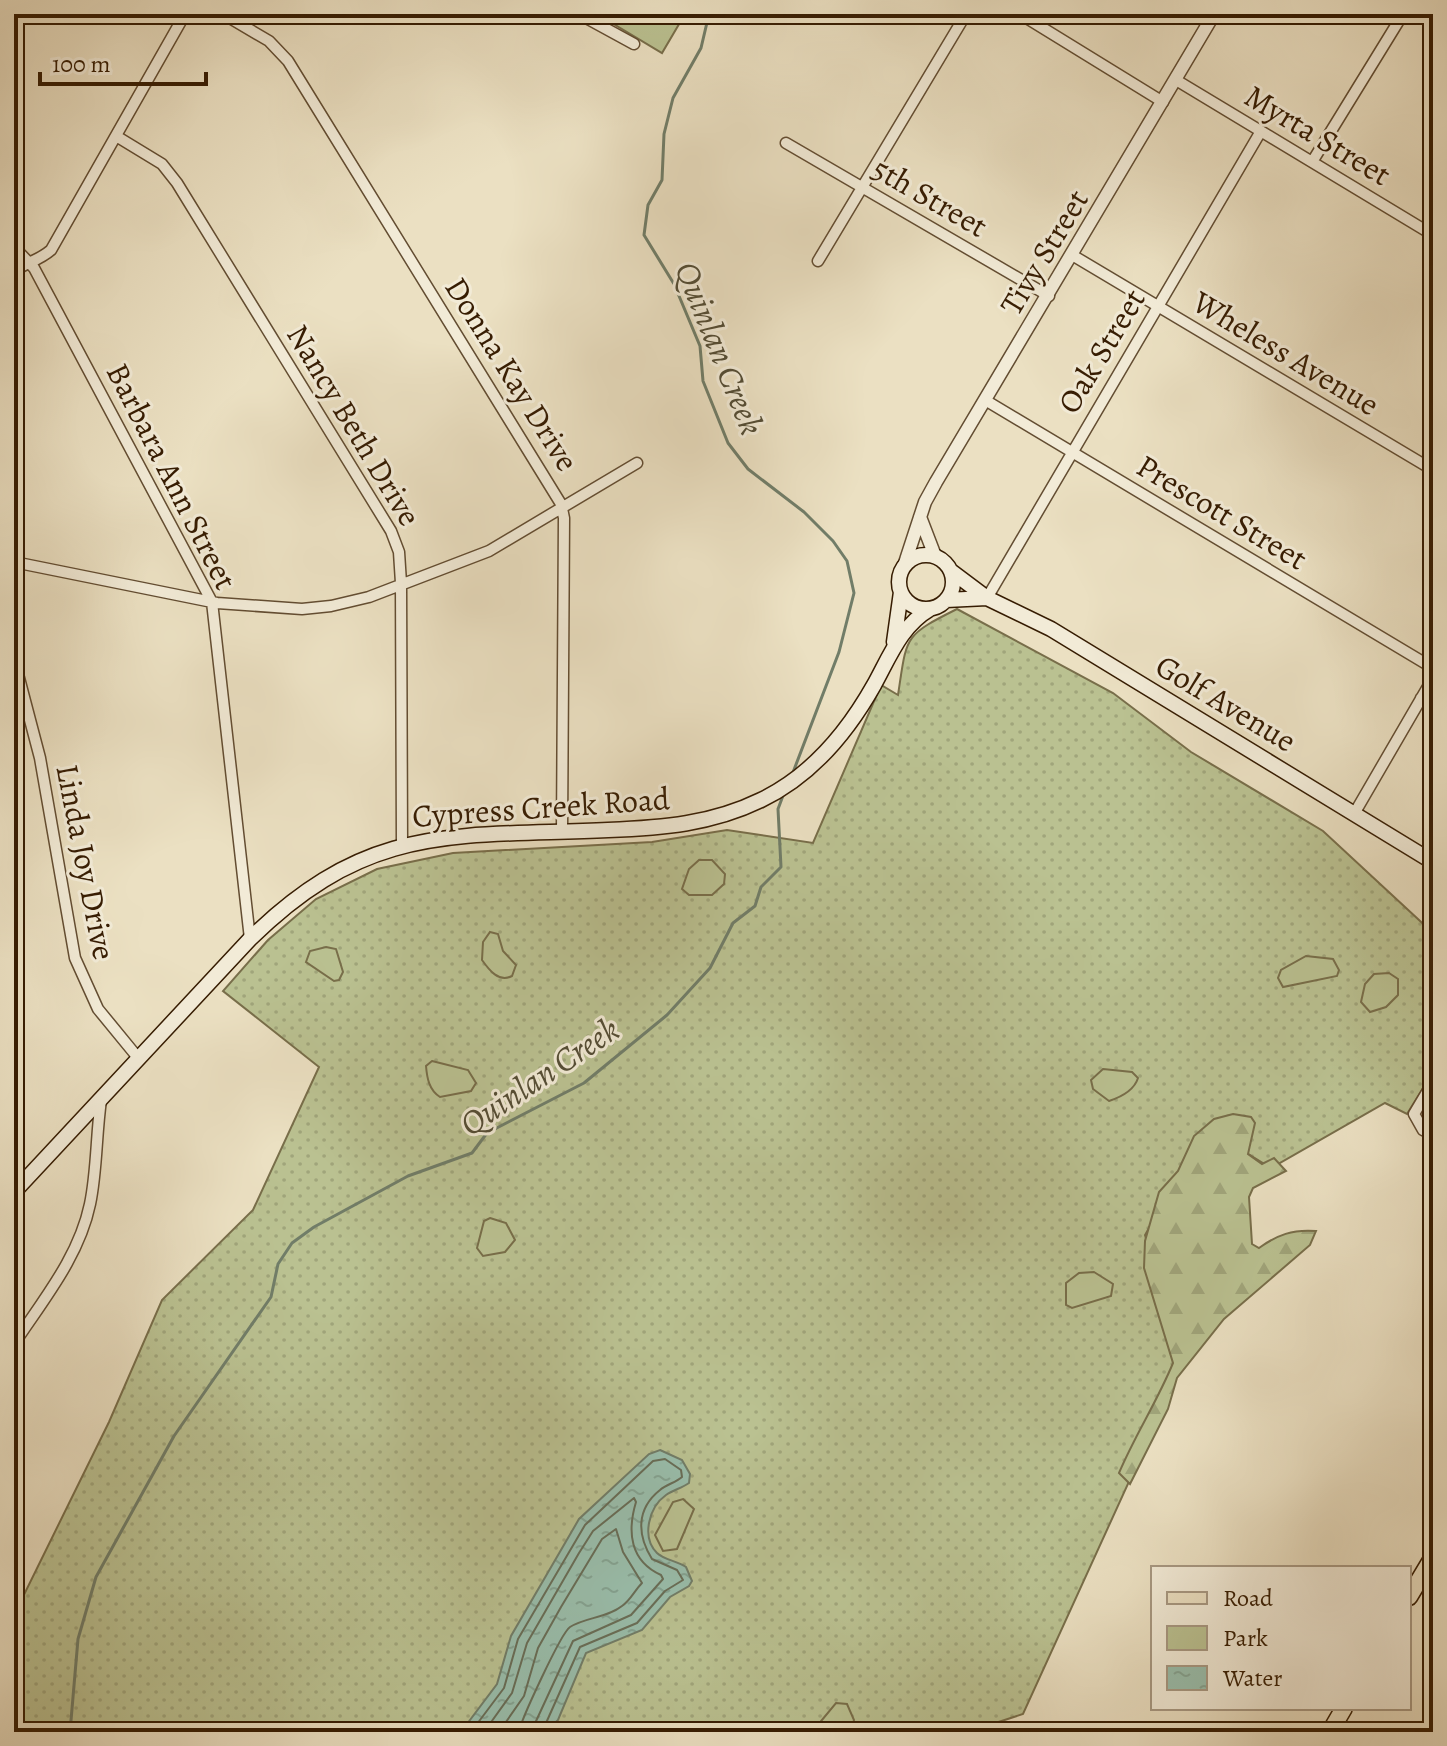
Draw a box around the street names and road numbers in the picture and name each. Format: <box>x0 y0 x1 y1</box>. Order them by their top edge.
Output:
street label: Myrta Street <box>1237 74 1399 196</box>
street label: 5th Street <box>864 146 996 248</box>
street label: Tivy Street <box>989 181 1099 323</box>
street label: Donna Kay Drive <box>435 269 589 479</box>
street label: Wheless Avenue <box>1184 279 1388 426</box>
street label: Oak Street <box>1047 281 1155 421</box>
street label: Nancy Beth Drive <box>276 316 432 534</box>
street label: Barbara Ann Street <box>96 355 248 597</box>
street label: Prescott Street <box>1129 444 1315 580</box>
street label: Golf Avenue <box>1148 644 1304 762</box>
street label: Linda Joy Drive <box>45 760 127 964</box>
street label: Cypress Creek Road <box>411 776 672 838</box>

